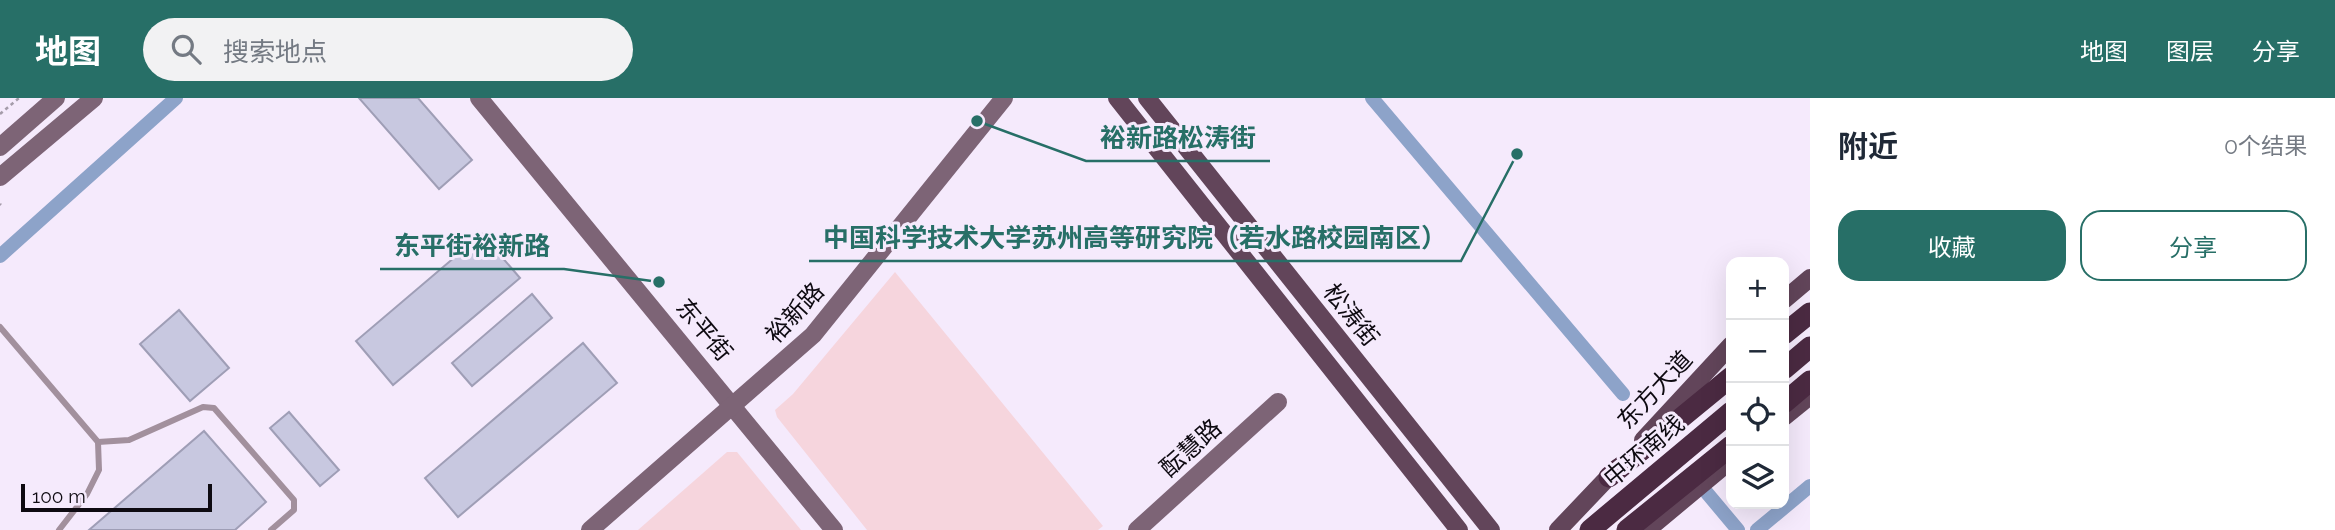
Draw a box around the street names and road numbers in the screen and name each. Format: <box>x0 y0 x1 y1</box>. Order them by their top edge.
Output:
street label: 裕新路 <box>759 276 830 349</box>
street label: 松涛街 <box>1317 278 1385 352</box>
street label: 东平街 <box>670 293 739 367</box>
street label: 东方大道 <box>1611 345 1698 435</box>
street label: 中环南线 <box>1598 409 1690 493</box>
street label: 酝慧路 <box>1154 413 1227 482</box>

